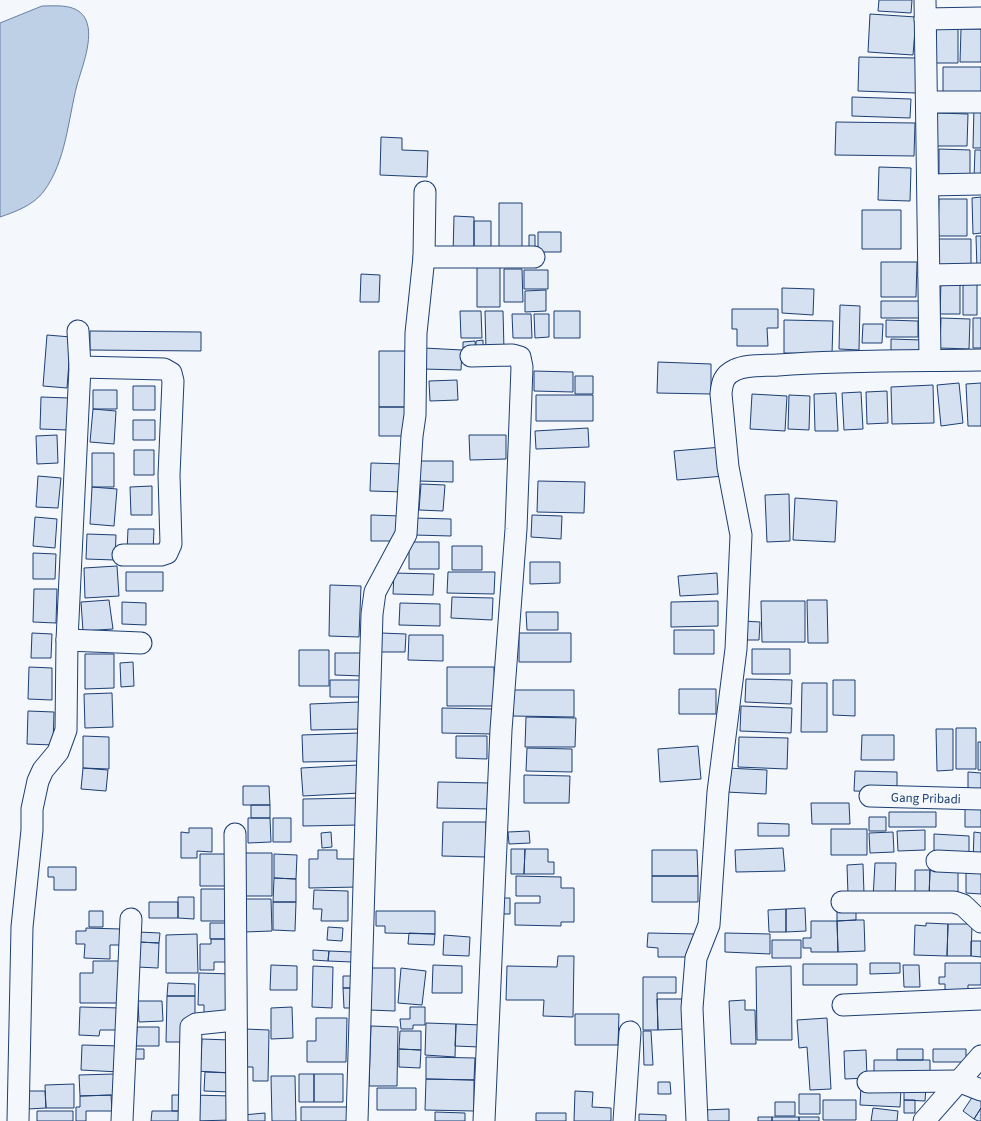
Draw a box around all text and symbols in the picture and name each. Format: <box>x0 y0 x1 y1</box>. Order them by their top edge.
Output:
street label: Gang Pribadi <box>891 789 961 808</box>

